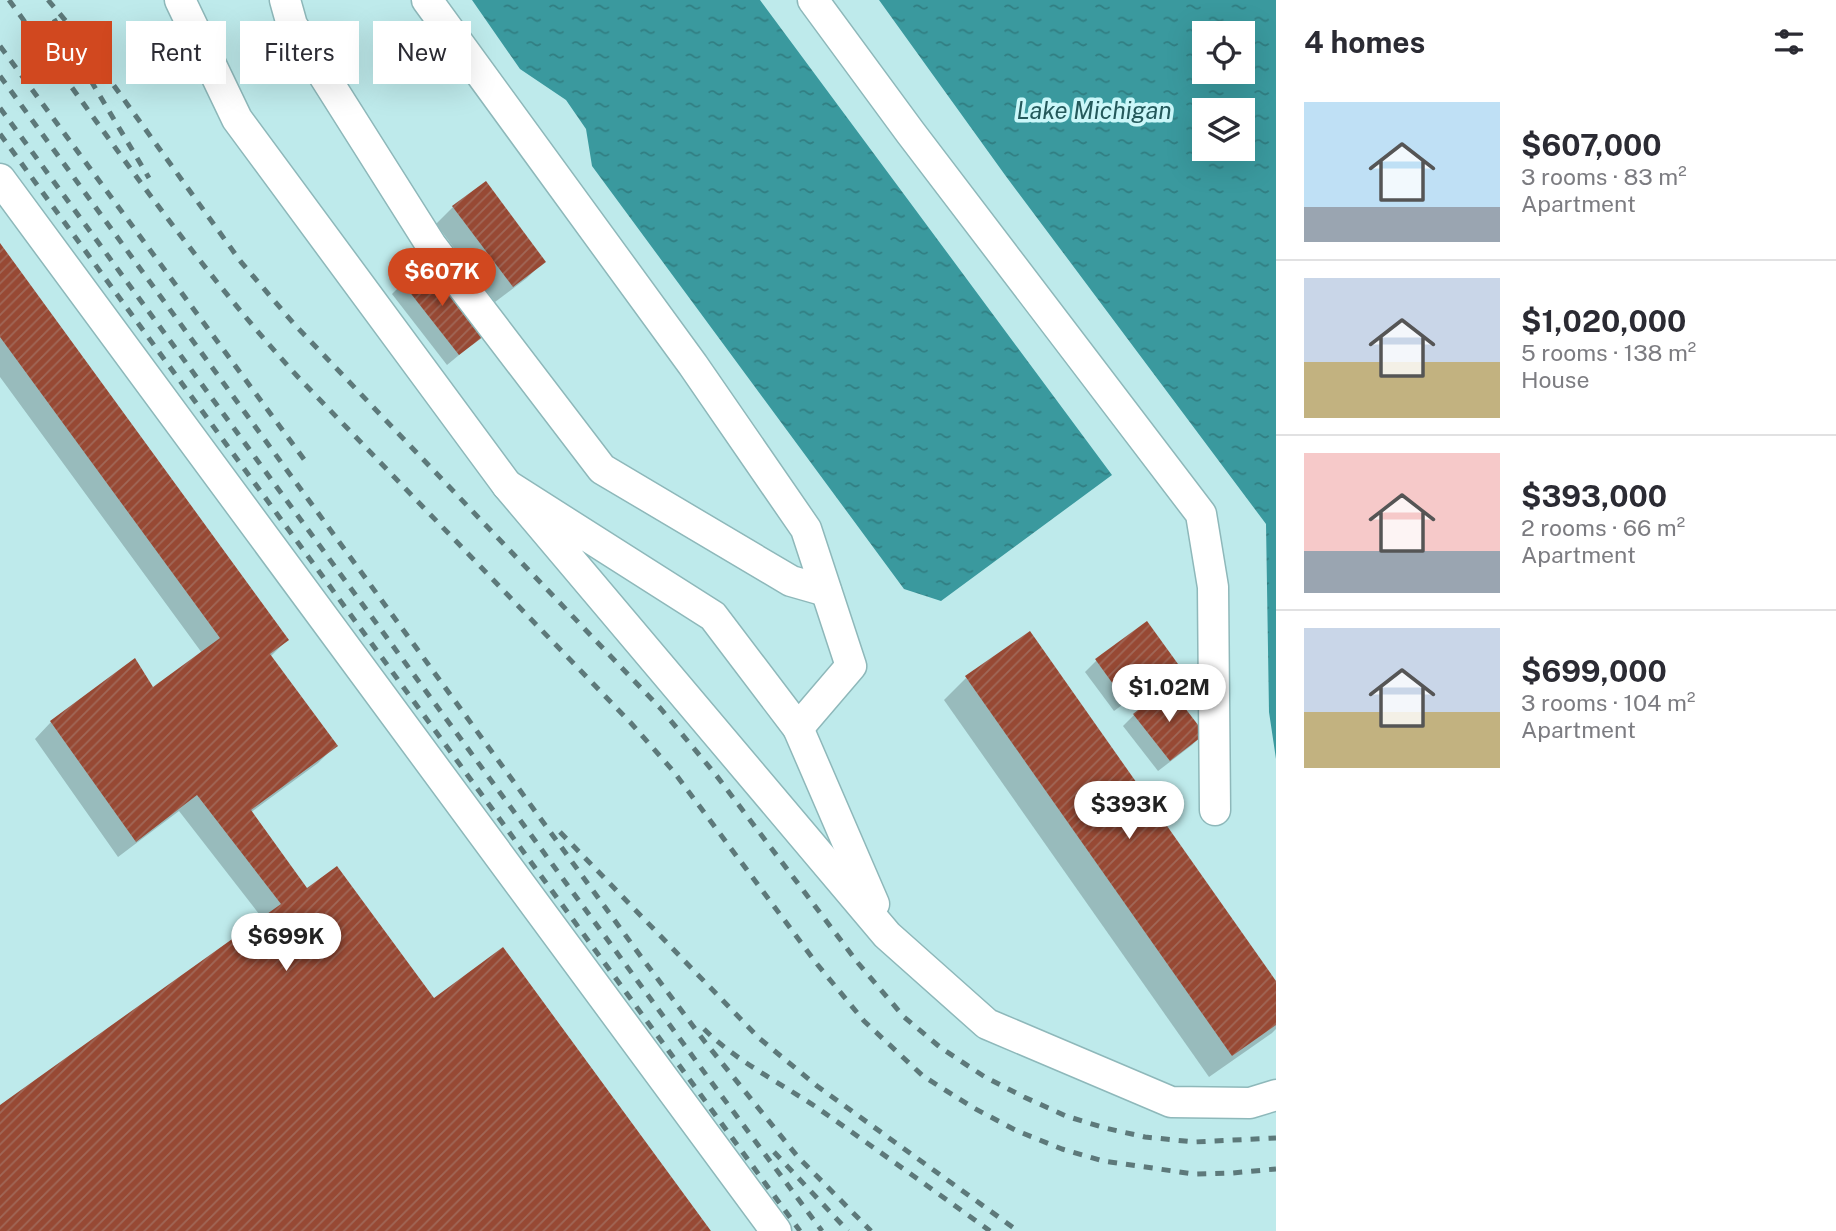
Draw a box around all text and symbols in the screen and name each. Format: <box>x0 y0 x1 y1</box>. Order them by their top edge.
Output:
chip: Buy <box>21 21 112 84</box>
chip: Rent <box>126 21 226 84</box>
chip: Filters <box>240 21 359 84</box>
chip: New <box>373 21 471 84</box>
map controls <box>1192 21 1255 161</box>
button: locate <box>1192 21 1255 84</box>
icon: filters <box>1770 23 1808 61</box>
text: 4 homes <box>1304 24 1425 60</box>
water label: Lake Michigan <box>1016 96 1172 124</box>
button: layers <box>1192 98 1255 161</box>
text: $607,000 <box>1521 127 1661 163</box>
icon: home <box>1360 130 1444 214</box>
text: 3 rooms · 83 m² <box>1521 163 1687 190</box>
text: Apartment <box>1521 190 1636 217</box>
pin: $607K <box>393 248 491 308</box>
text: $607K <box>404 257 480 284</box>
text: $1,020,000 <box>1521 303 1686 339</box>
icon: home <box>1360 306 1444 390</box>
text: 5 rooms · 138 m² <box>1521 339 1696 366</box>
text: House <box>1521 366 1589 393</box>
text: $393,000 <box>1521 478 1667 514</box>
icon: home <box>1360 481 1444 565</box>
text: 2 rooms · 66 m² <box>1521 514 1685 541</box>
text: Apartment <box>1521 541 1636 568</box>
text: $699,000 <box>1521 653 1667 689</box>
icon: home <box>1360 656 1444 740</box>
pin: $1.02M <box>1112 664 1226 724</box>
text: $1.02M <box>1128 673 1210 700</box>
text: 3 rooms · 104 m² <box>1521 689 1695 716</box>
text: Apartment <box>1521 716 1636 743</box>
pin: $393K <box>1080 782 1178 841</box>
text: $393K <box>1090 790 1168 817</box>
pin: $699K <box>237 914 335 973</box>
text: $699K <box>247 922 325 949</box>

